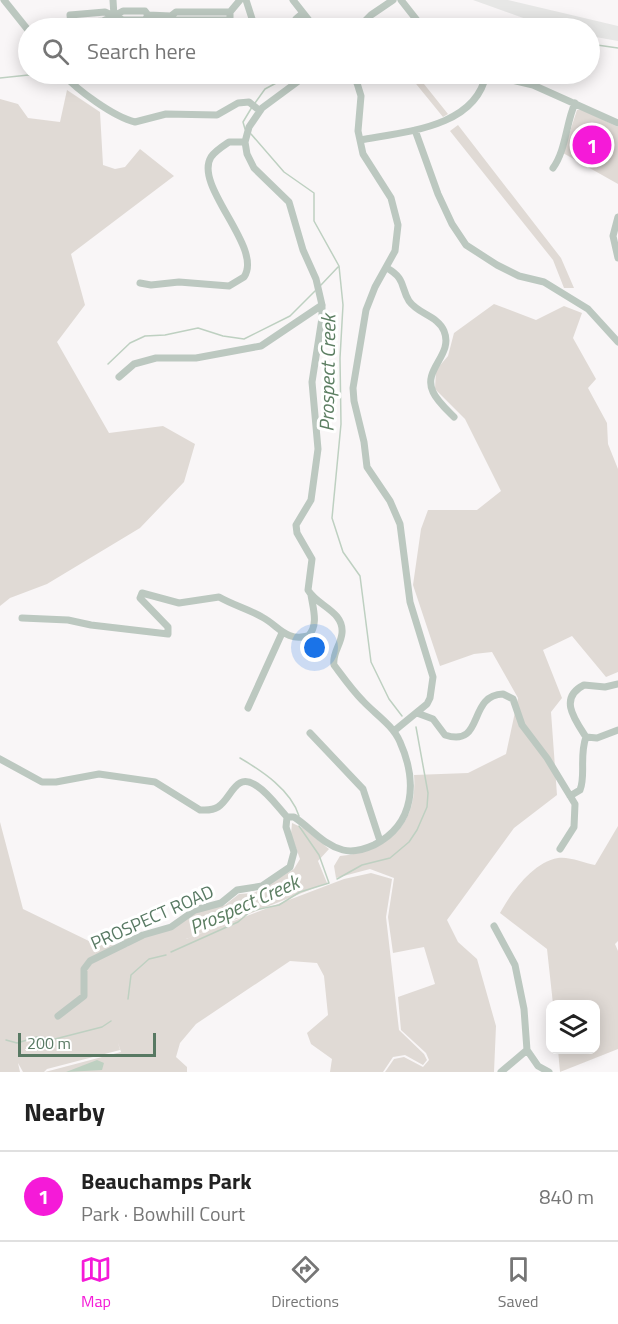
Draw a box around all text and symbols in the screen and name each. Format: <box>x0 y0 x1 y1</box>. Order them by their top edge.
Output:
search box <box>18 18 600 84</box>
text: Search here <box>87 34 196 68</box>
icon: search <box>39 35 72 68</box>
pin: 1 <box>572 122 612 168</box>
water label: Prospect Creek <box>310 312 344 432</box>
your location <box>300 633 329 662</box>
water label: Prospect Creek <box>184 865 306 942</box>
street label: PROSPECT ROAD <box>86 878 218 956</box>
map controls <box>546 1000 600 1054</box>
button: layers <box>546 1000 600 1054</box>
scale bar <box>18 1030 156 1058</box>
text: 200 m <box>27 1031 71 1055</box>
text: Nearby <box>24 1092 105 1131</box>
text: Beauchamps Park <box>81 1164 252 1198</box>
text: 1 <box>38 1181 49 1212</box>
text: 840 m <box>539 1181 594 1212</box>
text: Park · Bowhill Court <box>81 1198 245 1229</box>
tab: Map <box>79 1253 112 1313</box>
tab: Directions <box>271 1253 339 1313</box>
tab: Saved <box>498 1253 539 1313</box>

